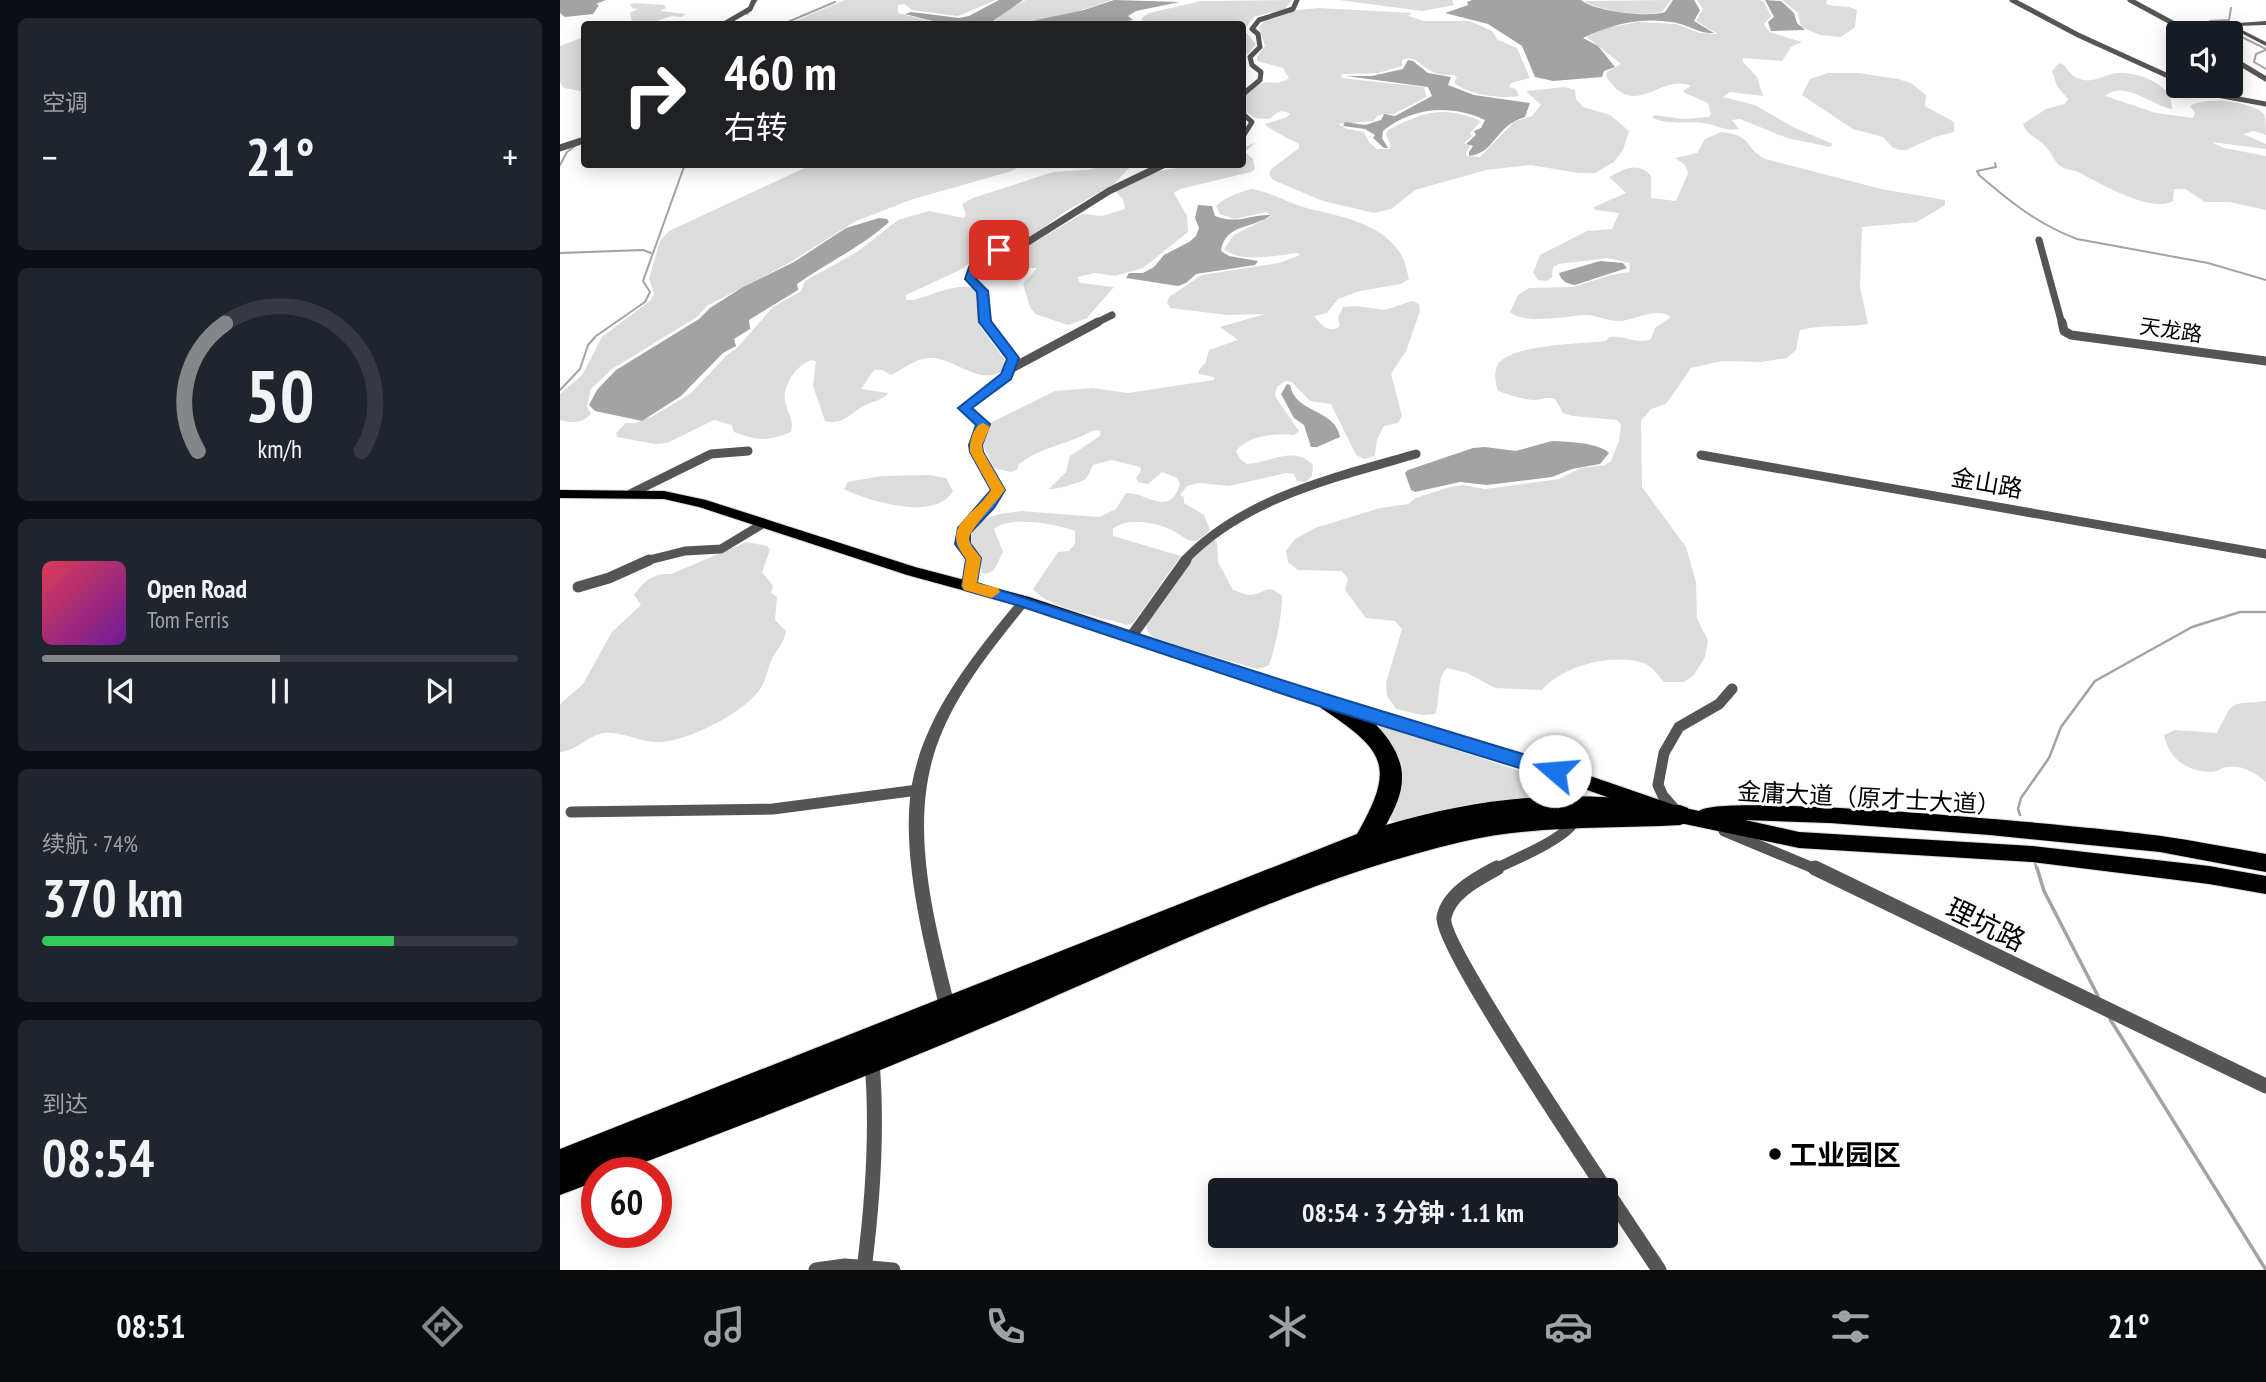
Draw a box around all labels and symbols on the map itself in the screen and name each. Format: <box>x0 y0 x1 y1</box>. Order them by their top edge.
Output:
pin <box>969 220 1029 280</box>
street label: 天龙路 <box>2138 312 2204 348</box>
street label: 金山路 <box>1949 461 2025 505</box>
position arrow <box>1518 734 1592 808</box>
street label: 金庸大道（原才士大道） <box>1736 776 2002 820</box>
street label: 理坑路 <box>1940 889 2032 959</box>
place label: 工业园区 <box>1789 1136 1901 1173</box>
marker: 工业园区 <box>1767 1146 1783 1162</box>
speed limit sign: 60 <box>581 1157 672 1248</box>

